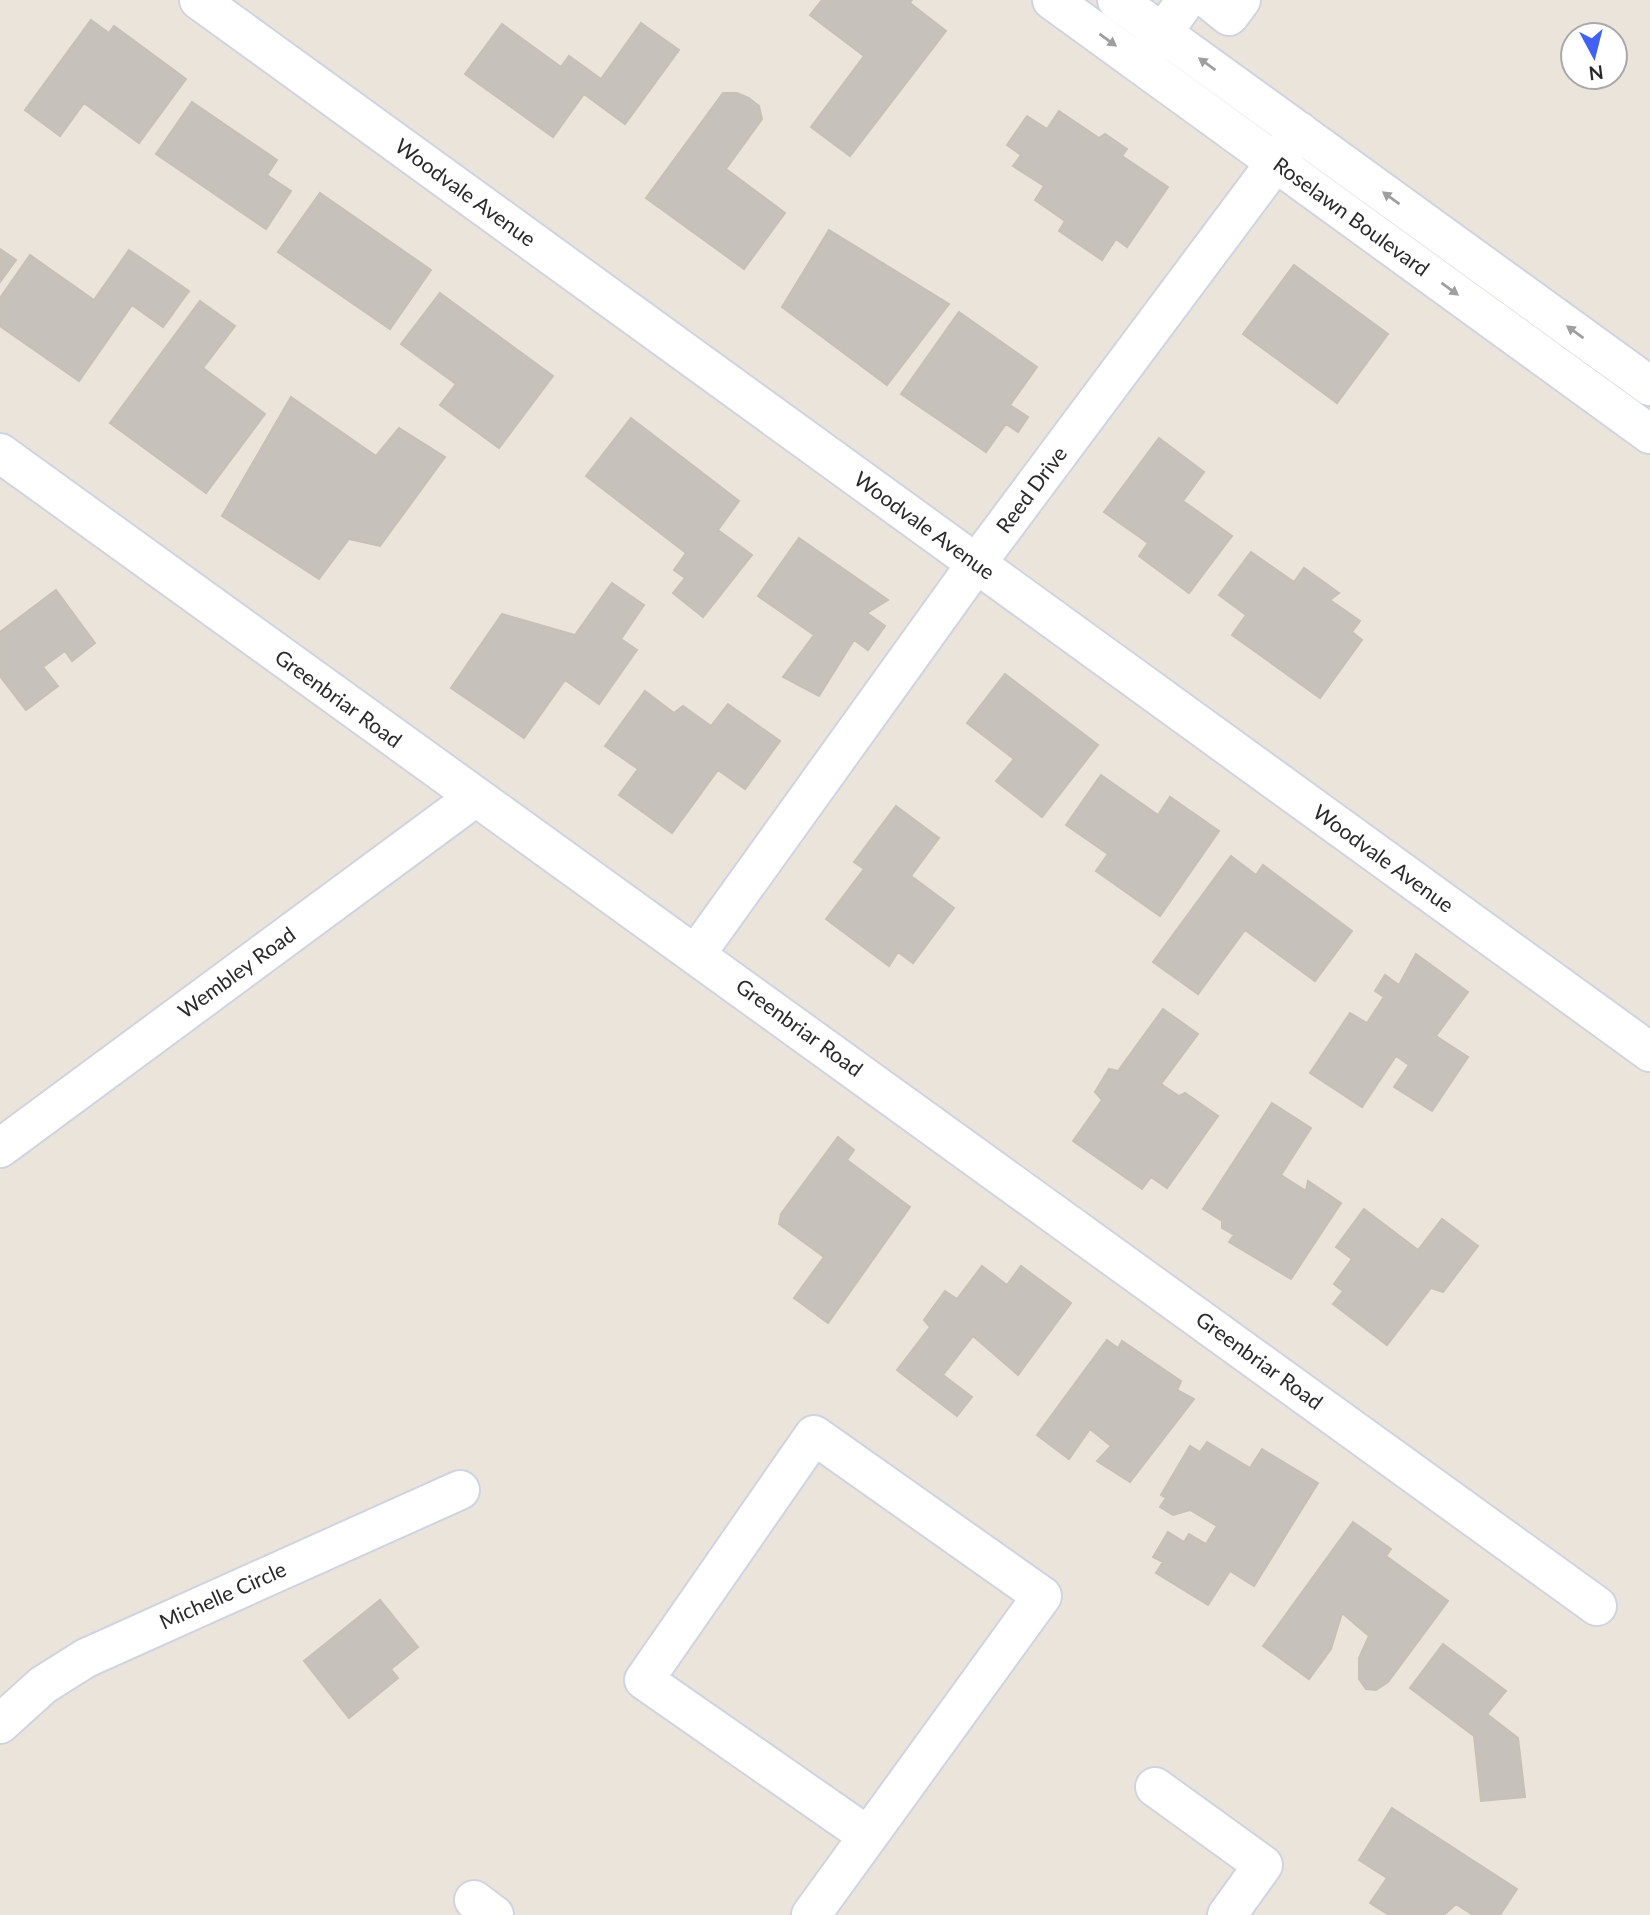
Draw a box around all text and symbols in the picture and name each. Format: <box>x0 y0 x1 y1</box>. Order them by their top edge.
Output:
north arrow <box>1559 21 1629 91</box>
one-way arrow <box>1098 33 1117 47</box>
one-way arrow <box>1198 58 1216 72</box>
text: N <box>1587 61 1605 86</box>
street label: Woodvale Avenue <box>391 132 541 251</box>
street label: Roselawn Boulevard <box>1269 151 1435 281</box>
one-way arrow <box>1382 191 1400 205</box>
one-way arrow <box>1441 282 1459 296</box>
one-way arrow <box>1566 325 1584 339</box>
street label: Reed Drive <box>990 441 1071 537</box>
street label: Woodvale Avenue <box>850 465 1000 584</box>
street label: Greenbriar Road <box>271 643 407 752</box>
street label: Woodvale Avenue <box>1309 798 1459 917</box>
street label: Wembley Road <box>173 921 300 1023</box>
street label: Greenbriar Road <box>732 972 868 1081</box>
street label: Greenbriar Road <box>1192 1305 1328 1414</box>
street label: Michelle Circle <box>155 1556 290 1634</box>

